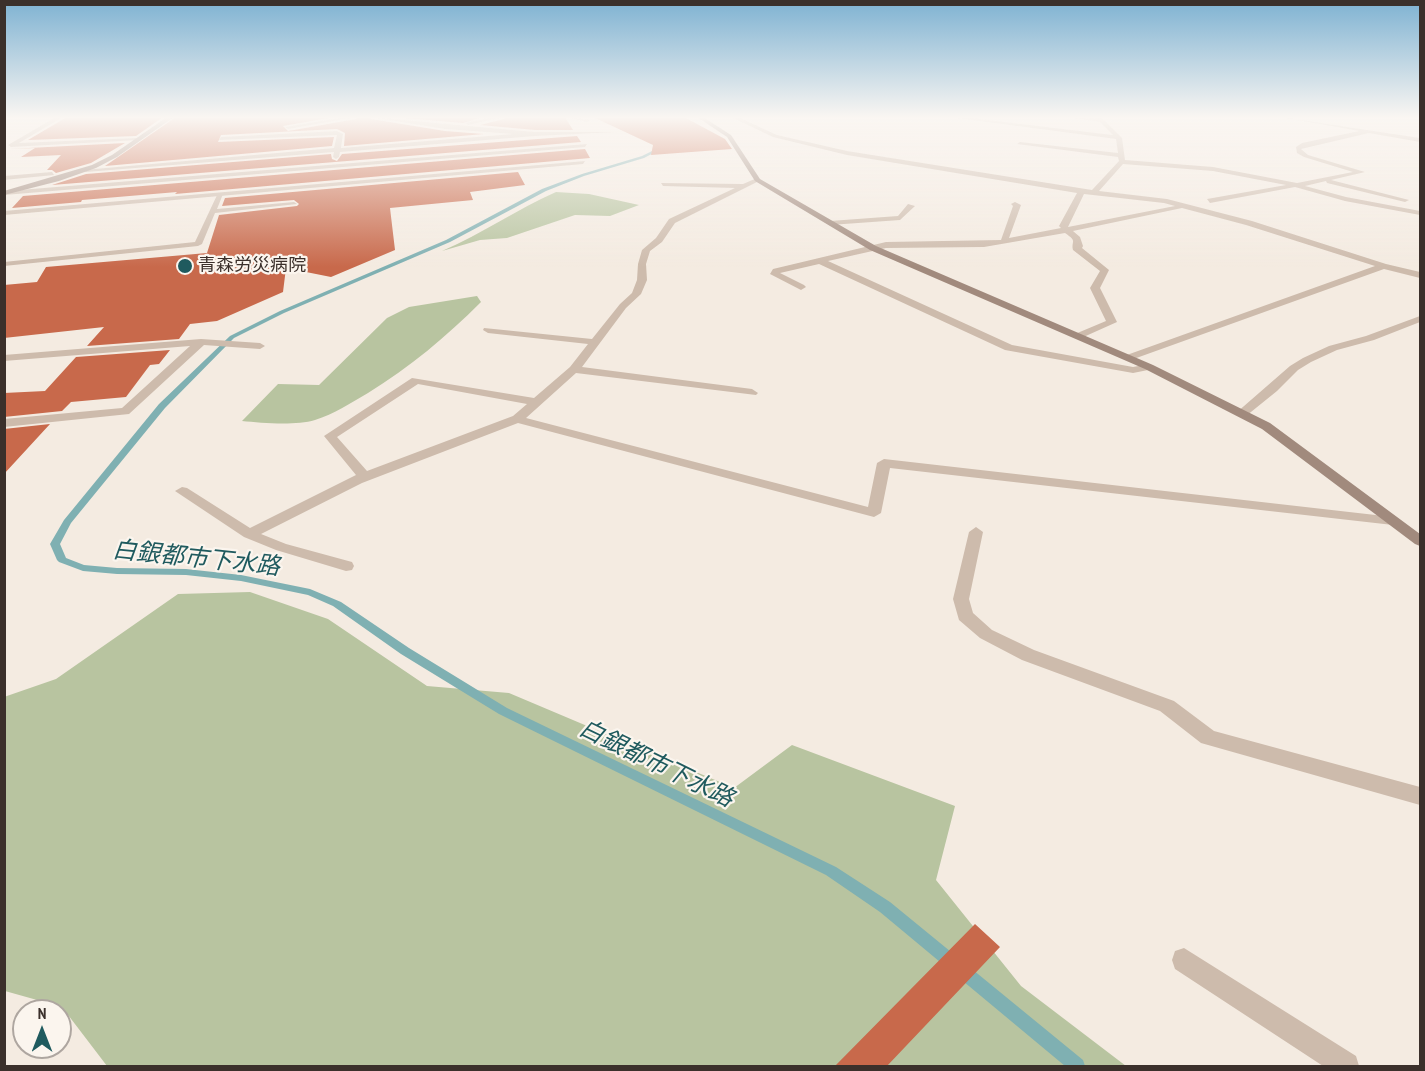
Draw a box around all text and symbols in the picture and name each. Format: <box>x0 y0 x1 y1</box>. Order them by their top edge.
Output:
place label: 青森労災病院 <box>198 255 306 277</box>
marker: 青森労災病院 <box>176 257 194 275</box>
water label: 白銀都市下水路 <box>111 536 281 582</box>
water label: 白銀都市下水路 <box>574 714 738 814</box>
north arrow <box>12 999 72 1059</box>
text: N <box>38 1003 46 1023</box>

